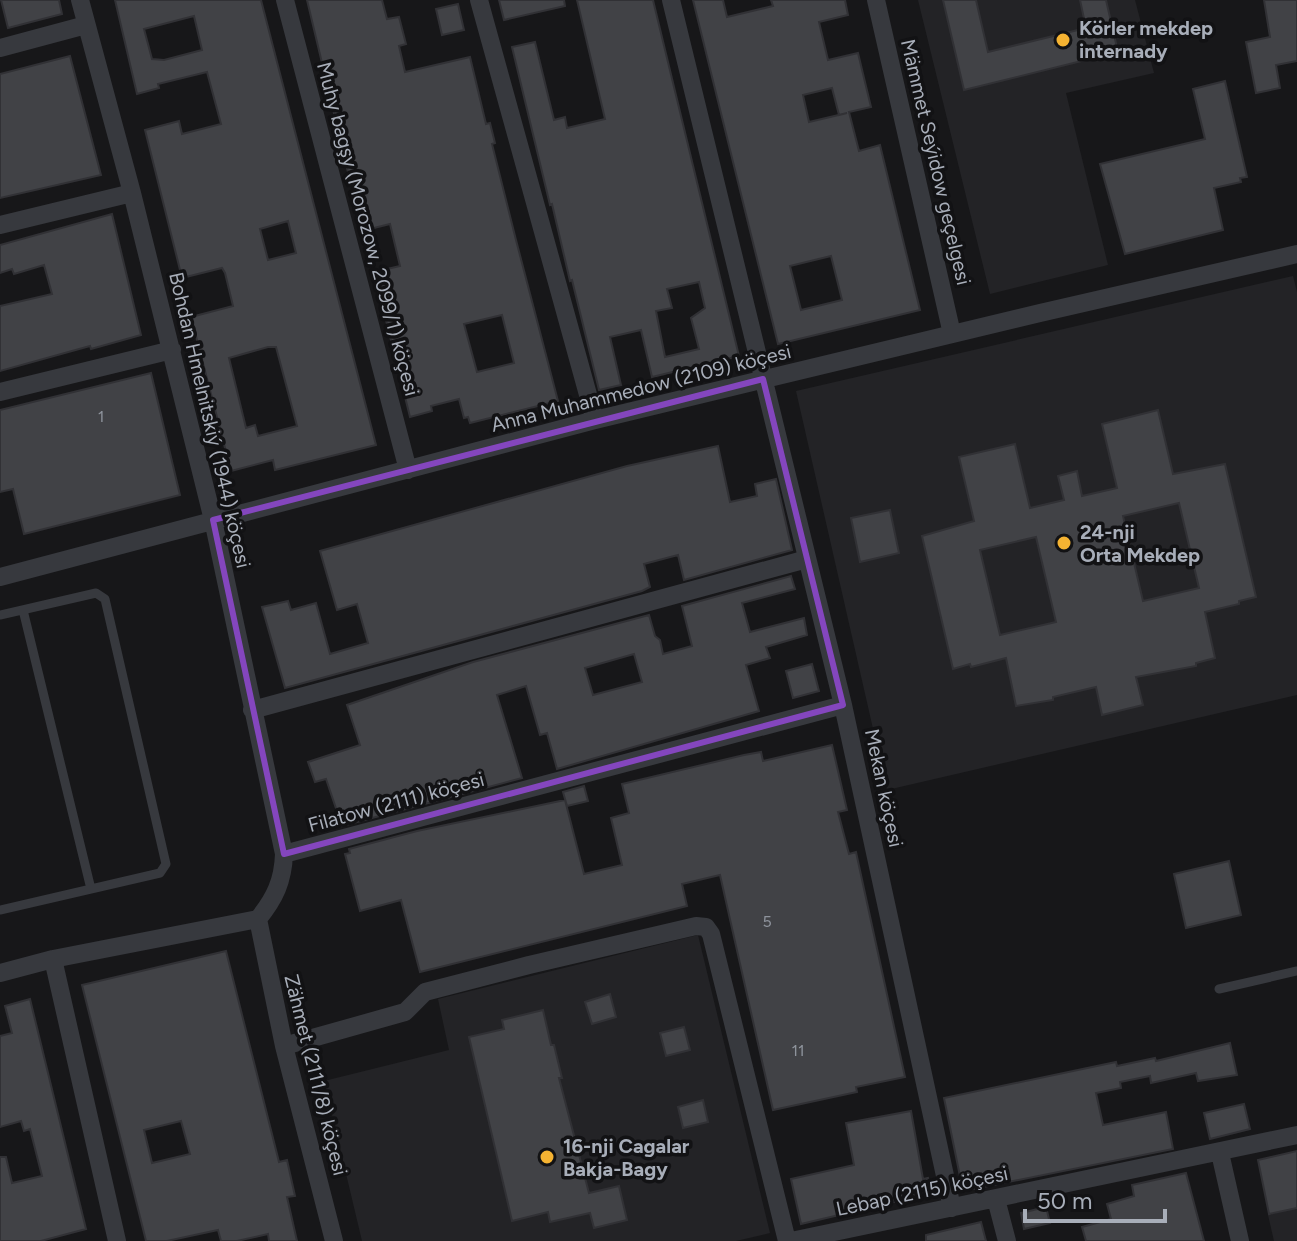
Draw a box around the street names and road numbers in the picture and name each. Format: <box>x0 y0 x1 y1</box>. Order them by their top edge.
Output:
street label: Mämmet Seýidow geçelgesi <box>896 37 976 287</box>
street label: Muhy bagşy (Morozow, 2099/1) köçesi <box>312 59 424 399</box>
street label: Bohdan Hmelnitskiý (1944) köçesi <box>164 270 256 570</box>
street label: Anna Muhammedow (2109) köçesi <box>488 339 794 437</box>
street label: Mekan köçesi <box>860 727 908 849</box>
street label: Filatow (2111) köçesi <box>305 767 487 837</box>
street label: Zähmet (2111/8) köçesi <box>279 972 353 1178</box>
street label: Lebap (2115) köçesi <box>834 1161 1010 1221</box>

